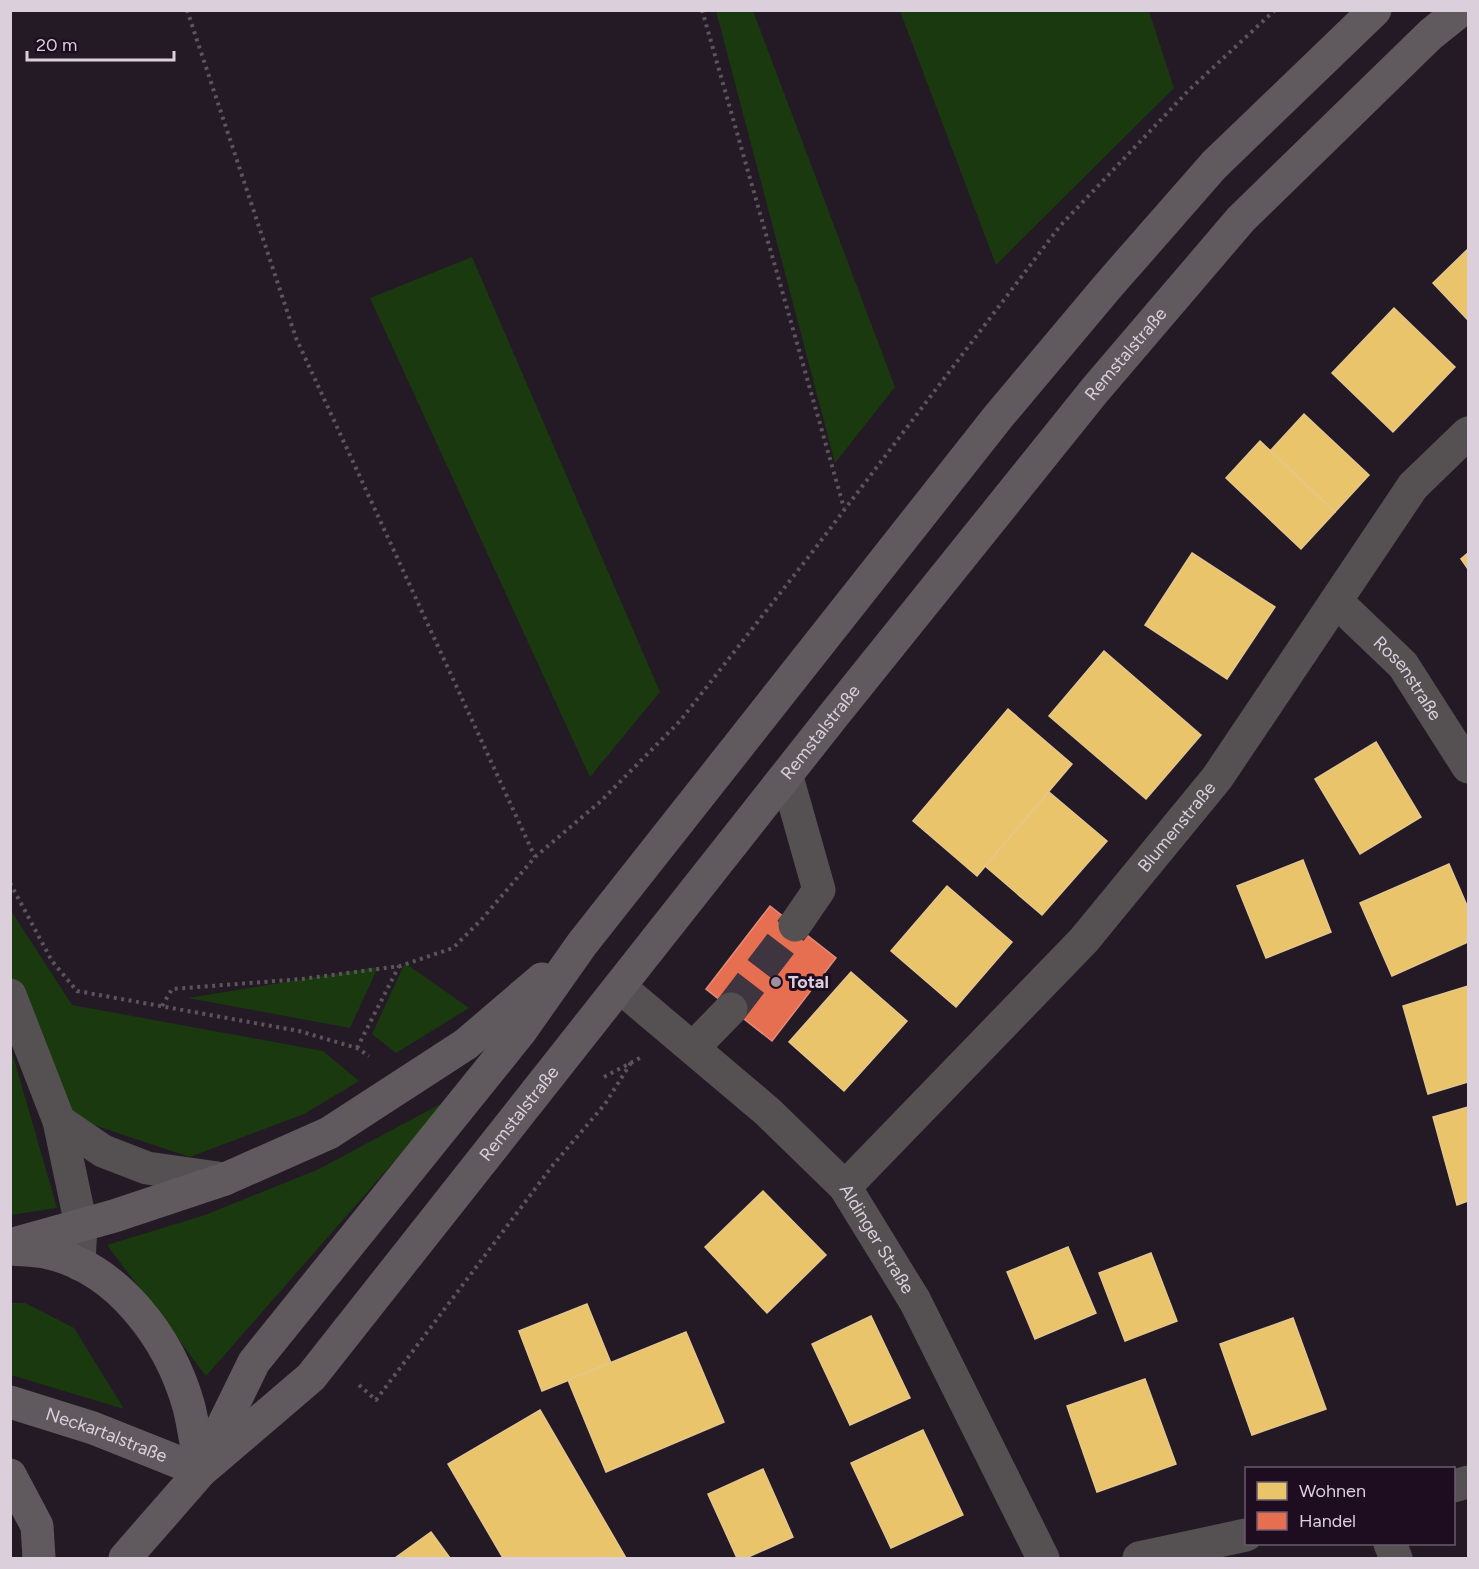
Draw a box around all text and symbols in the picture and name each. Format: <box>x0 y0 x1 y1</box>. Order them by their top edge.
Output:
scale bar <box>27 24 174 62</box>
text: 20 m <box>36 34 77 56</box>
street label: Remstalstraße <box>1080 303 1172 405</box>
street label: Rosenstraße <box>1369 632 1447 725</box>
street label: Remstalstraße <box>776 680 865 784</box>
street label: Blumenstraße <box>1133 777 1221 877</box>
place label: Total <box>788 971 829 993</box>
marker: Total <box>769 975 783 989</box>
street label: Remstalstraße <box>475 1061 564 1166</box>
street label: Aldinger Straße <box>835 1180 919 1298</box>
street label: Neckartalstraße <box>43 1403 171 1467</box>
legend <box>1245 1467 1455 1545</box>
text: Wohnen <box>1299 1480 1366 1502</box>
text: Handel <box>1299 1510 1356 1532</box>

